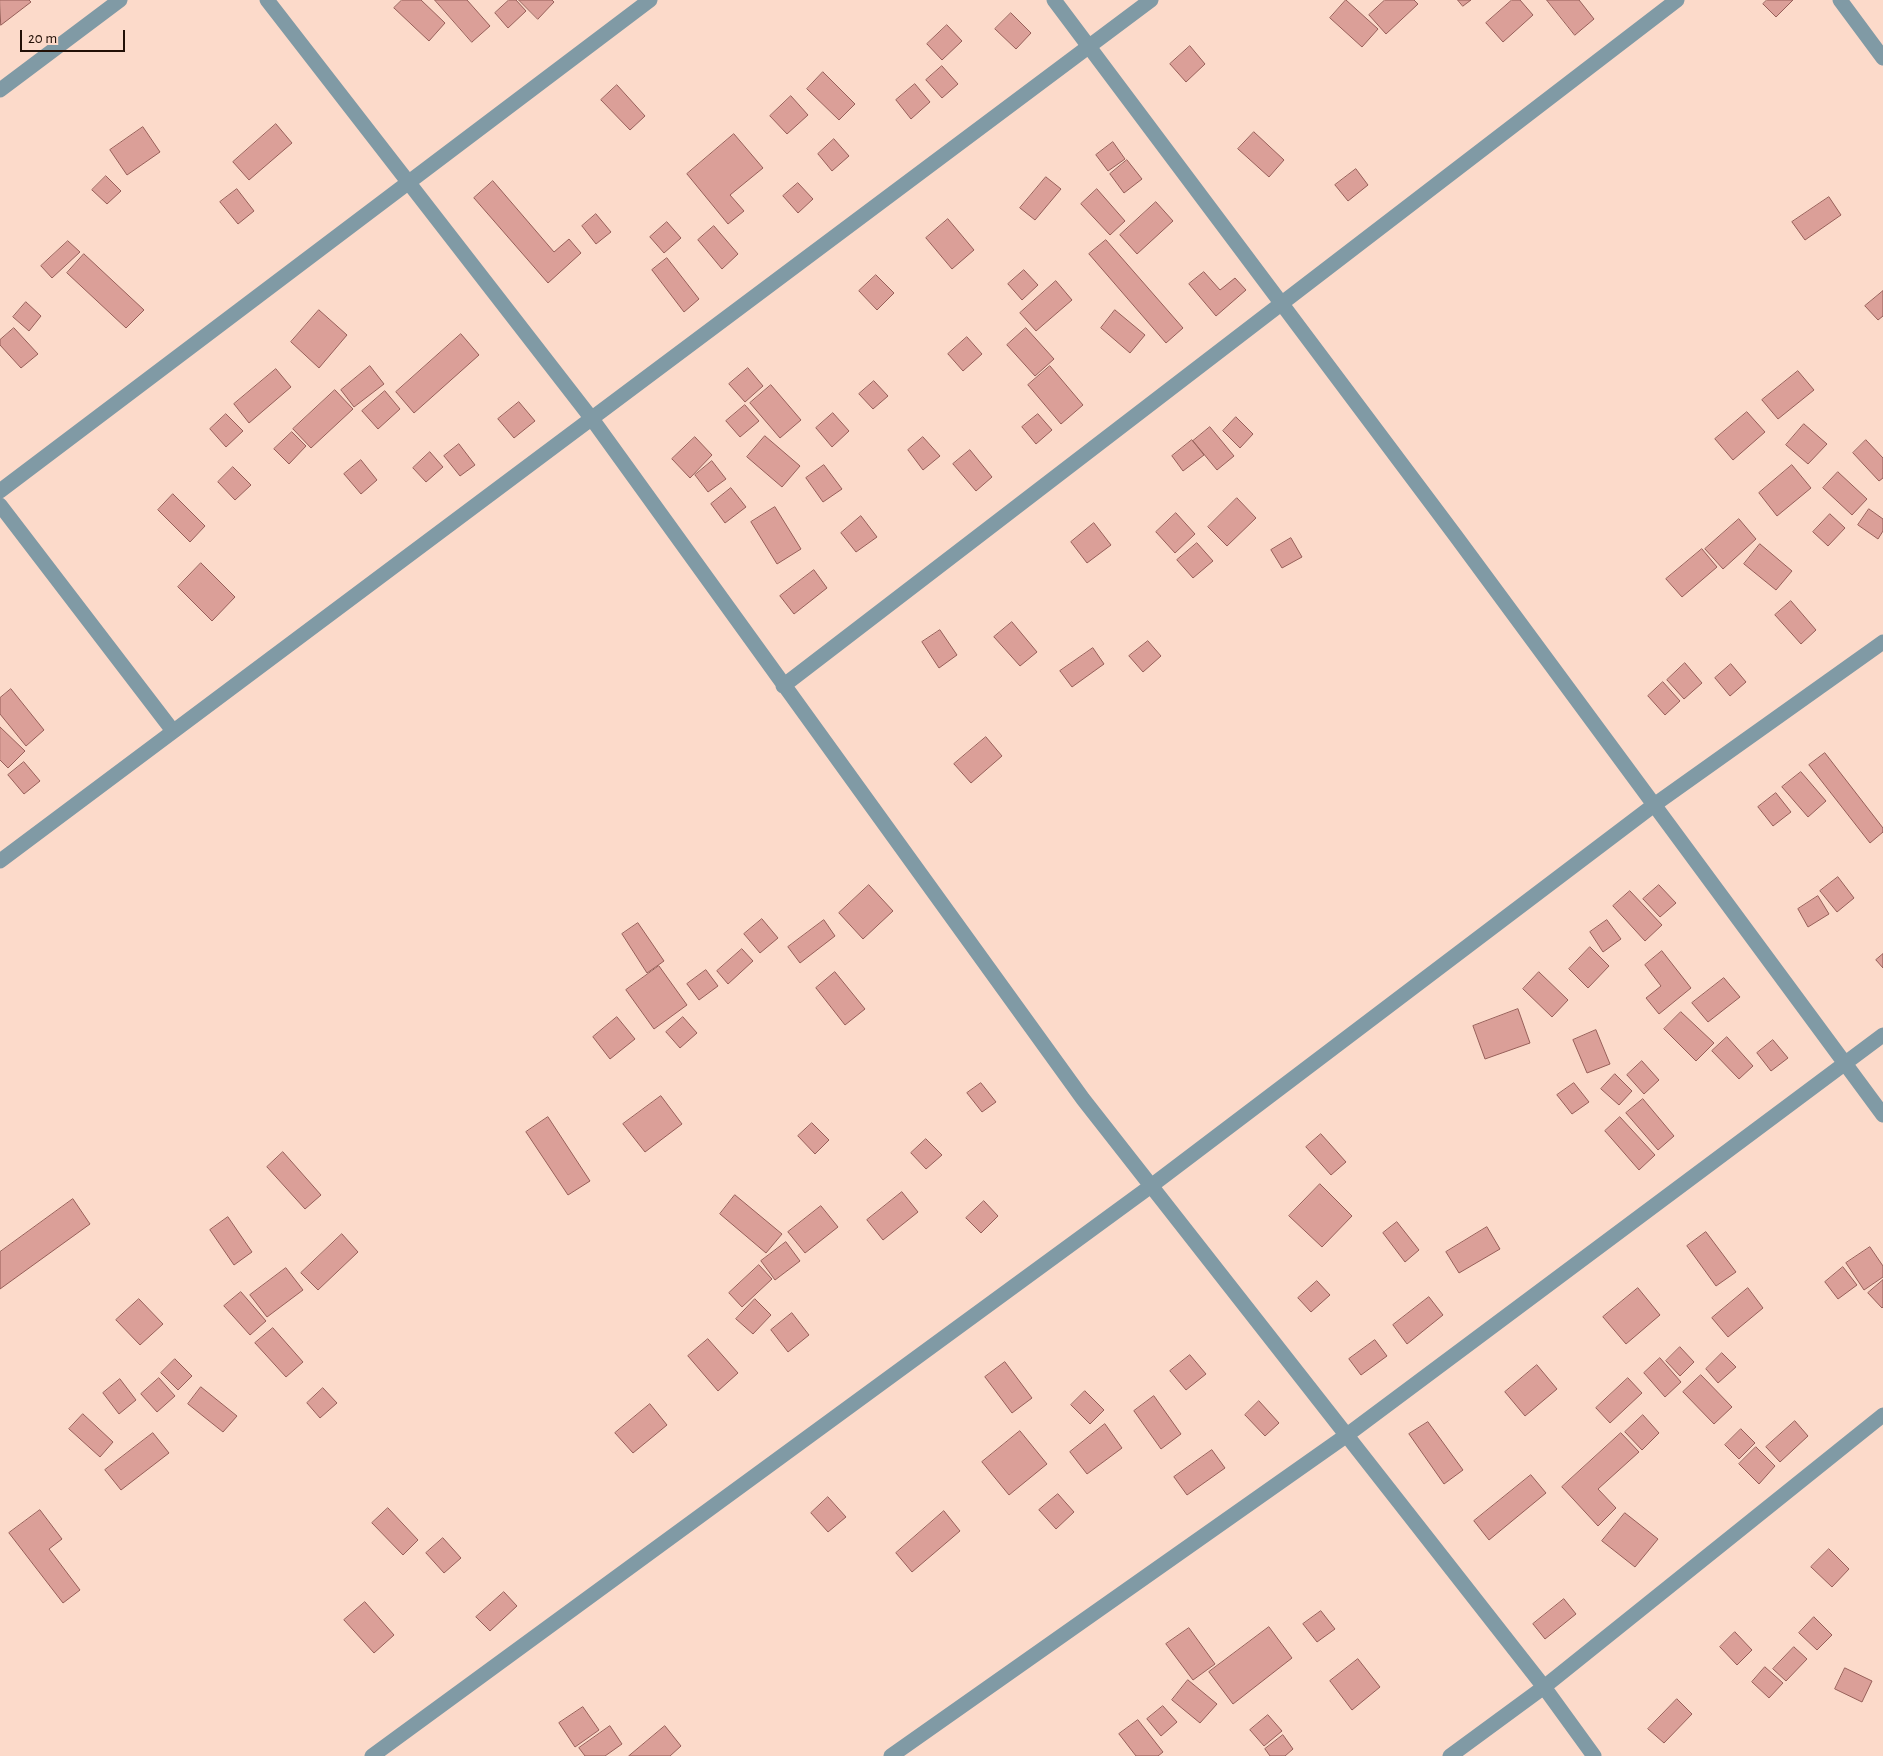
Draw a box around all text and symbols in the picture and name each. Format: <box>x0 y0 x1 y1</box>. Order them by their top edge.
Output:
scale bar <box>22 20 128 52</box>
text: 20 m <box>28 31 57 46</box>

